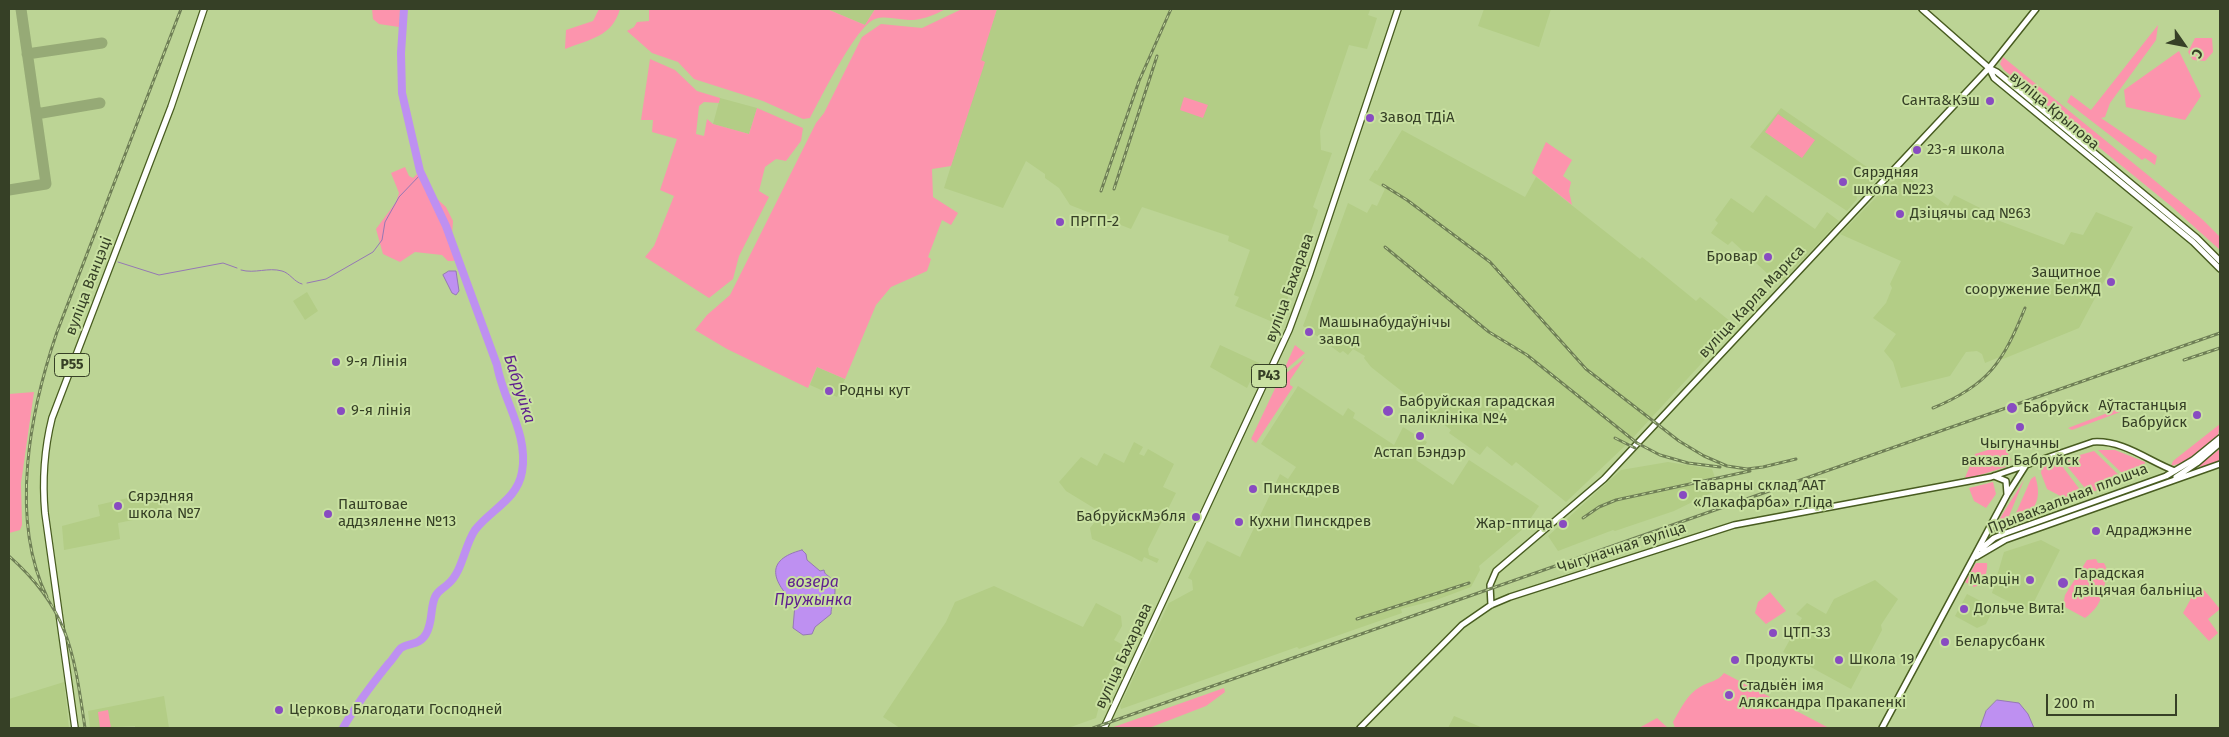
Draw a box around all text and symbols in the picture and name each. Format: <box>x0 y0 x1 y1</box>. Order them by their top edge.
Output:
north arrow <box>2159 20 2209 70</box>
text: С <box>2188 45 2206 61</box>
street label: вуліца Крылова <box>2005 68 2103 154</box>
place label: Санта&Кэш <box>1902 92 1980 110</box>
marker: Санта&Кэш <box>1984 95 1996 107</box>
place label: Завод ТДіА <box>1380 109 1455 127</box>
marker: Завод ТДіА <box>1364 112 1376 124</box>
place label: 23-я школа <box>1927 141 2005 159</box>
marker: 23-я школа <box>1911 144 1923 156</box>
place label: Сярэдняя школа №23 <box>1853 164 1934 199</box>
marker: Сярэдняя школа №23 <box>1837 176 1849 188</box>
place label: Дзіцячы сад №63 <box>1910 205 2031 223</box>
marker: Дзіцячы сад №63 <box>1894 208 1906 220</box>
place label: ПРГП-2 <box>1070 213 1119 231</box>
marker: ПРГП-2 <box>1054 216 1066 228</box>
street label: вуліца Бахарава <box>1262 231 1318 345</box>
street label: вуліца Ванцэці <box>62 234 116 338</box>
street label: вуліца Карла Маркса <box>1695 242 1809 362</box>
place label: Бровар <box>1706 248 1758 266</box>
marker: Бровар <box>1762 251 1774 263</box>
place label: Защитное сооружение БелЖД <box>1965 264 2101 299</box>
marker: Защитное сооружение БелЖД <box>2105 276 2117 288</box>
place label: Машынабудаўнічы завод <box>1319 314 1451 349</box>
marker: Машынабудаўнічы завод <box>1303 326 1315 338</box>
water label: Бабруйка <box>499 352 539 426</box>
place label: 9-я Лінія <box>346 353 407 371</box>
road number: Р55 <box>54 354 90 376</box>
marker: 9-я Лінія <box>330 356 342 368</box>
road number: Р43 <box>1252 364 1286 388</box>
place label: Родны кут <box>839 382 910 400</box>
marker: Родны кут <box>823 385 835 397</box>
place label: Бабруйская гарадская паліклініка №4 <box>1399 393 1555 428</box>
place label: Аўтастанцыя Бабруйск <box>2098 397 2187 432</box>
place label: Бабруйск <box>2023 399 2089 417</box>
marker: Бабруйск <box>2005 401 2019 415</box>
place label: 9-я лінія <box>351 402 411 420</box>
marker: Бабруйская гарадская паліклініка №4 <box>1381 404 1395 418</box>
marker: 9-я лінія <box>335 405 347 417</box>
marker: Аўтастанцыя Бабруйск <box>2191 409 2203 421</box>
marker: Чыгуначны вакзал Бабруйск <box>2014 421 2026 433</box>
marker: Астап Бэндэр <box>1414 430 1426 442</box>
place label: Чыгуначны вакзал Бабруйск <box>1961 435 2079 470</box>
place label: Астап Бэндэр <box>1374 444 1466 462</box>
street label: Прывакзальная плошча <box>1985 460 2151 538</box>
place label: Таварны склад ААТ «Лакафарба» г.Ліда <box>1693 477 1833 512</box>
place label: Пинскдрев <box>1263 480 1340 498</box>
marker: Пинскдрев <box>1247 483 1259 495</box>
place label: Сярэдняя школа №7 <box>128 488 200 523</box>
marker: Таварны склад ААТ «Лакафарба» г.Ліда <box>1677 489 1689 501</box>
place label: Паштовае аддзяленне №13 <box>338 496 456 531</box>
marker: Сярэдняя школа №7 <box>112 500 124 512</box>
marker: Паштовае аддзяленне №13 <box>322 508 334 520</box>
place label: БабруйскМэбля <box>1076 508 1186 526</box>
marker: БабруйскМэбля <box>1190 511 1202 523</box>
place label: Кухни Пинскдрев <box>1249 513 1371 531</box>
place label: Жар-птица <box>1476 515 1553 533</box>
marker: Кухни Пинскдрев <box>1233 516 1245 528</box>
marker: Жар-птица <box>1557 518 1569 530</box>
street label: Чыгуначная вуліца <box>1556 519 1688 577</box>
place label: Адраджэнне <box>2106 522 2192 540</box>
marker: Адраджэнне <box>2090 525 2102 537</box>
place label: Гарадская дзіцячая бальніца <box>2074 565 2203 600</box>
place label: Марцін <box>1969 571 2020 589</box>
water label: возера Пружынка <box>774 573 852 611</box>
marker: Марцін <box>2024 574 2036 586</box>
marker: Гарадская дзіцячая бальніца <box>2056 576 2070 590</box>
street label: вуліца Бахарава <box>1092 600 1156 712</box>
place label: Дольче Вита! <box>1974 600 2064 618</box>
marker: Дольче Вита! <box>1958 603 1970 615</box>
place label: ЦТП-33 <box>1783 624 1831 642</box>
marker: ЦТП-33 <box>1767 627 1779 639</box>
place label: Беларусбанк <box>1955 633 2045 651</box>
marker: Беларусбанк <box>1939 636 1951 648</box>
place label: Продукты <box>1745 651 1814 669</box>
place label: Школа 19 <box>1849 651 1914 669</box>
marker: Продукты <box>1729 654 1741 666</box>
marker: Школа 19 <box>1833 654 1845 666</box>
place label: Стадыён імя Аляксандра Пракапенкі <box>1739 677 1906 712</box>
scale bar <box>2049 684 2180 716</box>
marker: Стадыён імя Аляксандра Пракапенкі <box>1723 689 1735 701</box>
text: 200 m <box>2054 694 2095 712</box>
place label: Церковь Благодати Господней <box>289 701 503 719</box>
marker: Церковь Благодати Господней <box>273 704 285 716</box>

